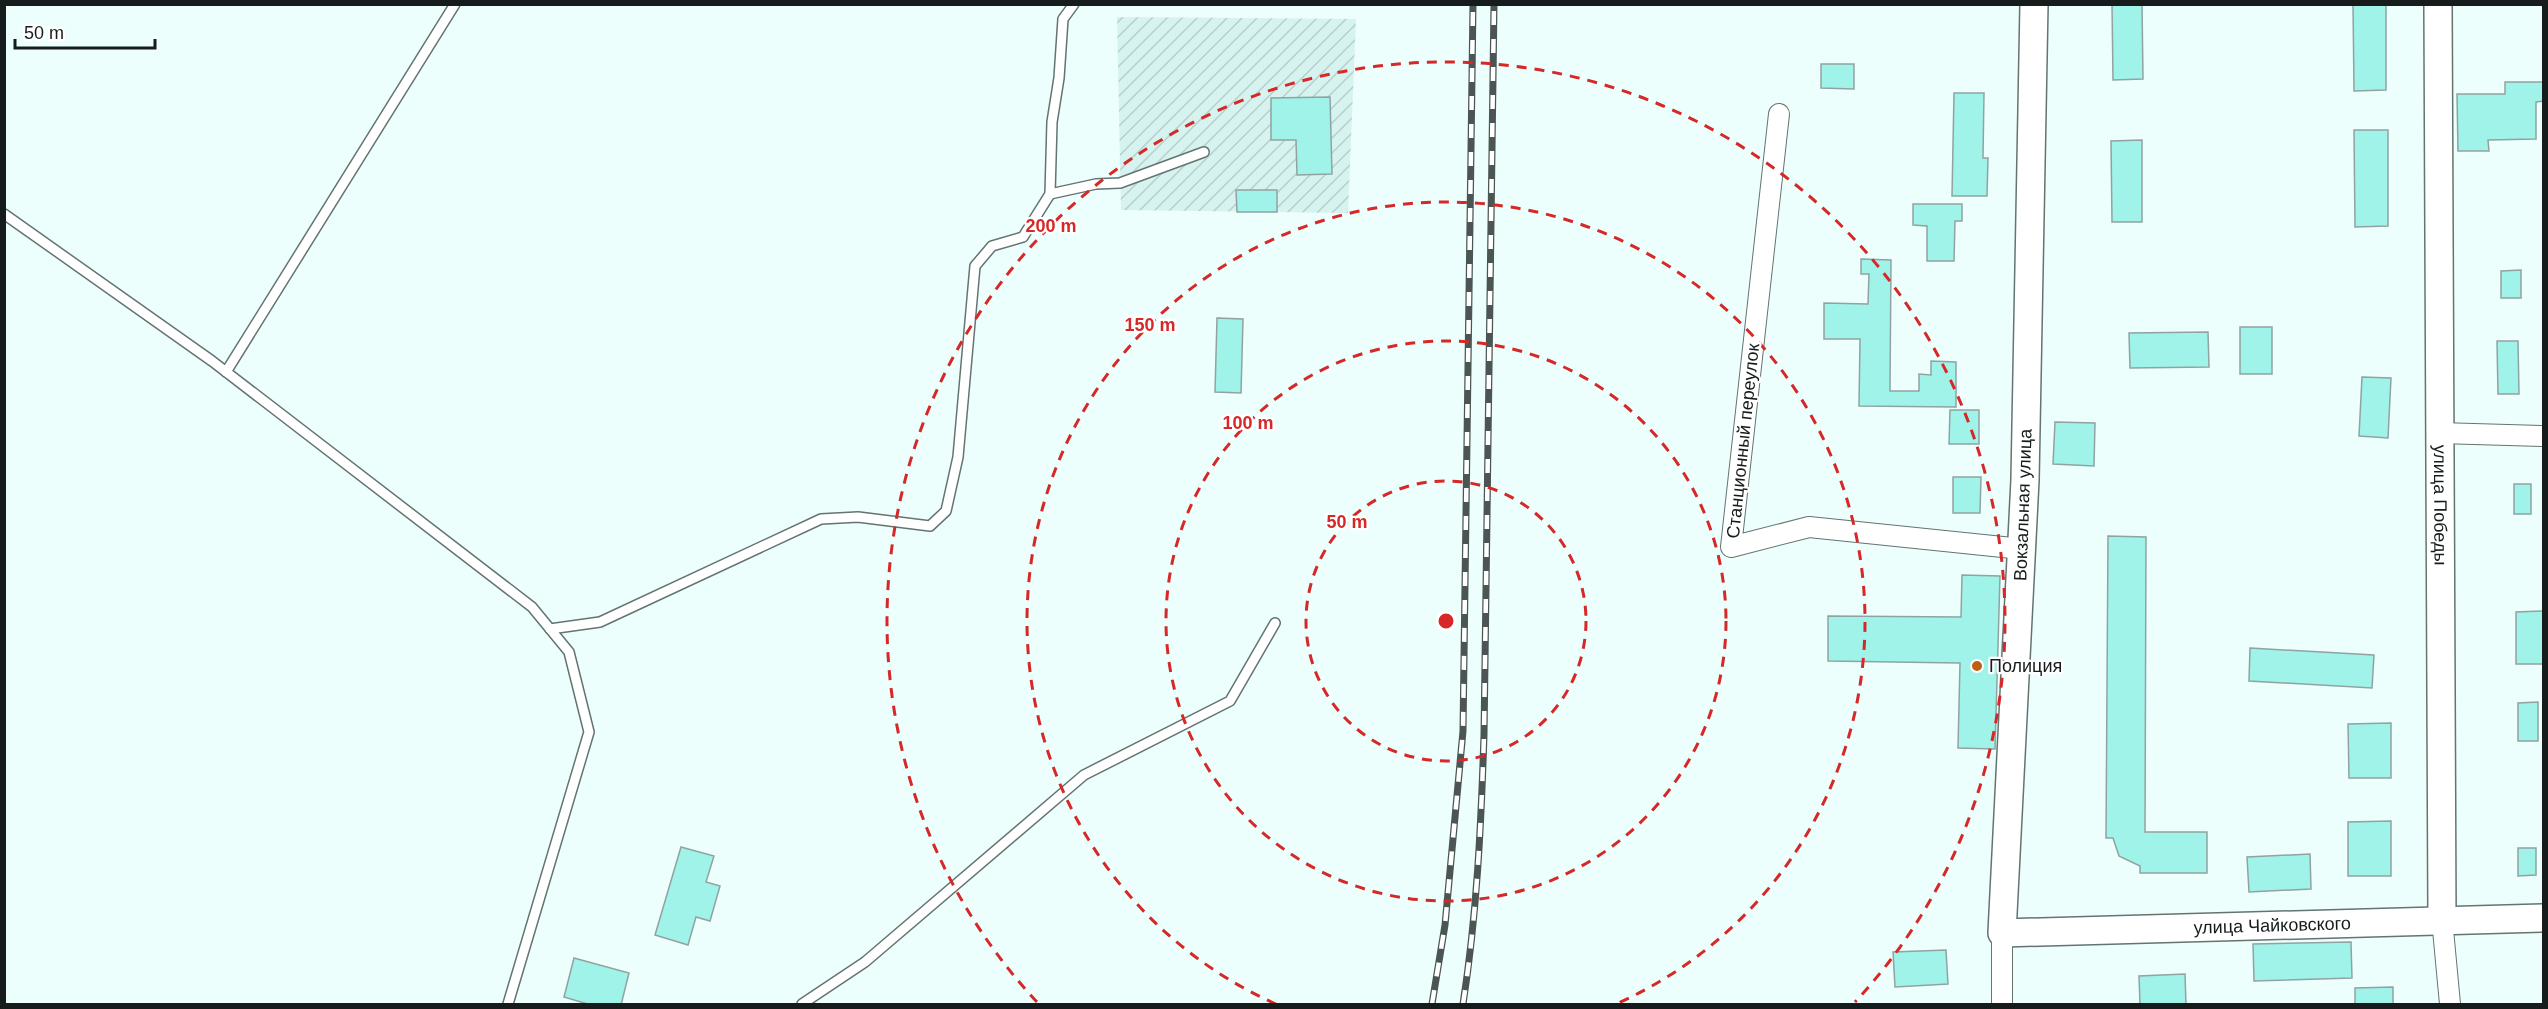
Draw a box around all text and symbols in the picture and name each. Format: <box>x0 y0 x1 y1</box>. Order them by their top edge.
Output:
scale bar <box>15 12 154 50</box>
text: 50 m <box>24 23 64 43</box>
text: 200 m <box>1025 216 1077 236</box>
text: 150 m <box>1124 315 1176 335</box>
street label: Станционный переулок <box>1723 342 1763 540</box>
text: 100 m <box>1222 413 1274 433</box>
street label: Вокзальная улица <box>2010 427 2036 582</box>
street label: улица Победы <box>2430 445 2450 565</box>
text: 50 m <box>1326 512 1368 532</box>
centre of rings <box>1436 611 1456 631</box>
place label: Полиция <box>1989 656 2062 676</box>
marker: Полиция <box>1970 659 1984 673</box>
street label: улица Чайковского <box>2193 913 2351 938</box>

